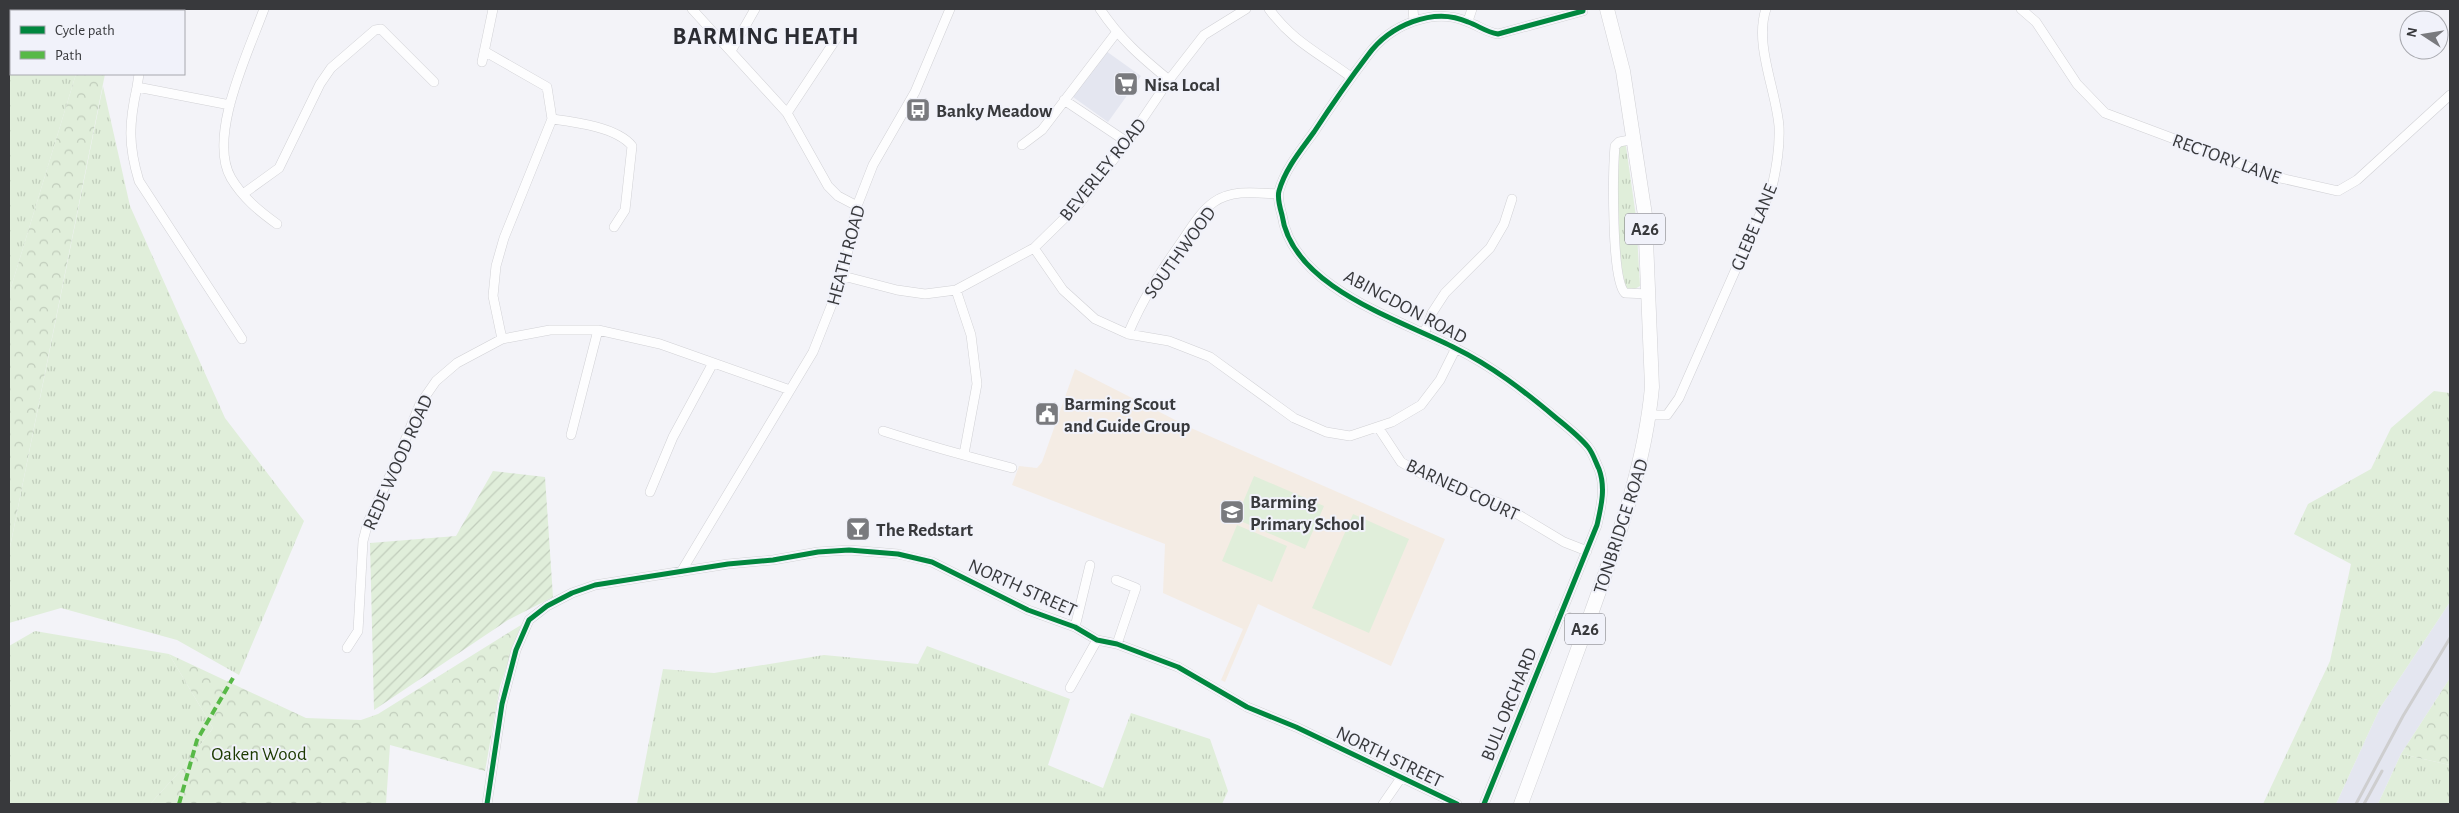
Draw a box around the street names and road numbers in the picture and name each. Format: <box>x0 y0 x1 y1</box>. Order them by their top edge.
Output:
street label: BEVERLEY ROAD <box>1056 115 1150 225</box>
street label: RECTORY LANE <box>2170 131 2283 188</box>
street label: GLEBE LANE <box>1728 182 1781 274</box>
street label: HEATH ROAD <box>824 203 869 308</box>
street label: SOUTHWOOD <box>1141 204 1220 302</box>
road number: A26 <box>1625 213 1665 244</box>
street label: ABINGDON ROAD <box>1341 267 1470 348</box>
street label: REDE WOOD ROAD <box>360 392 437 533</box>
street label: BARNED COURT <box>1403 456 1522 525</box>
street label: TONBRIDGE ROAD <box>1591 457 1652 596</box>
street label: NORTH STREET <box>965 556 1079 621</box>
road number: A26 <box>1565 614 1605 644</box>
street label: BULL ORCHARD <box>1478 645 1541 764</box>
street label: NORTH STREET <box>1333 723 1446 791</box>

